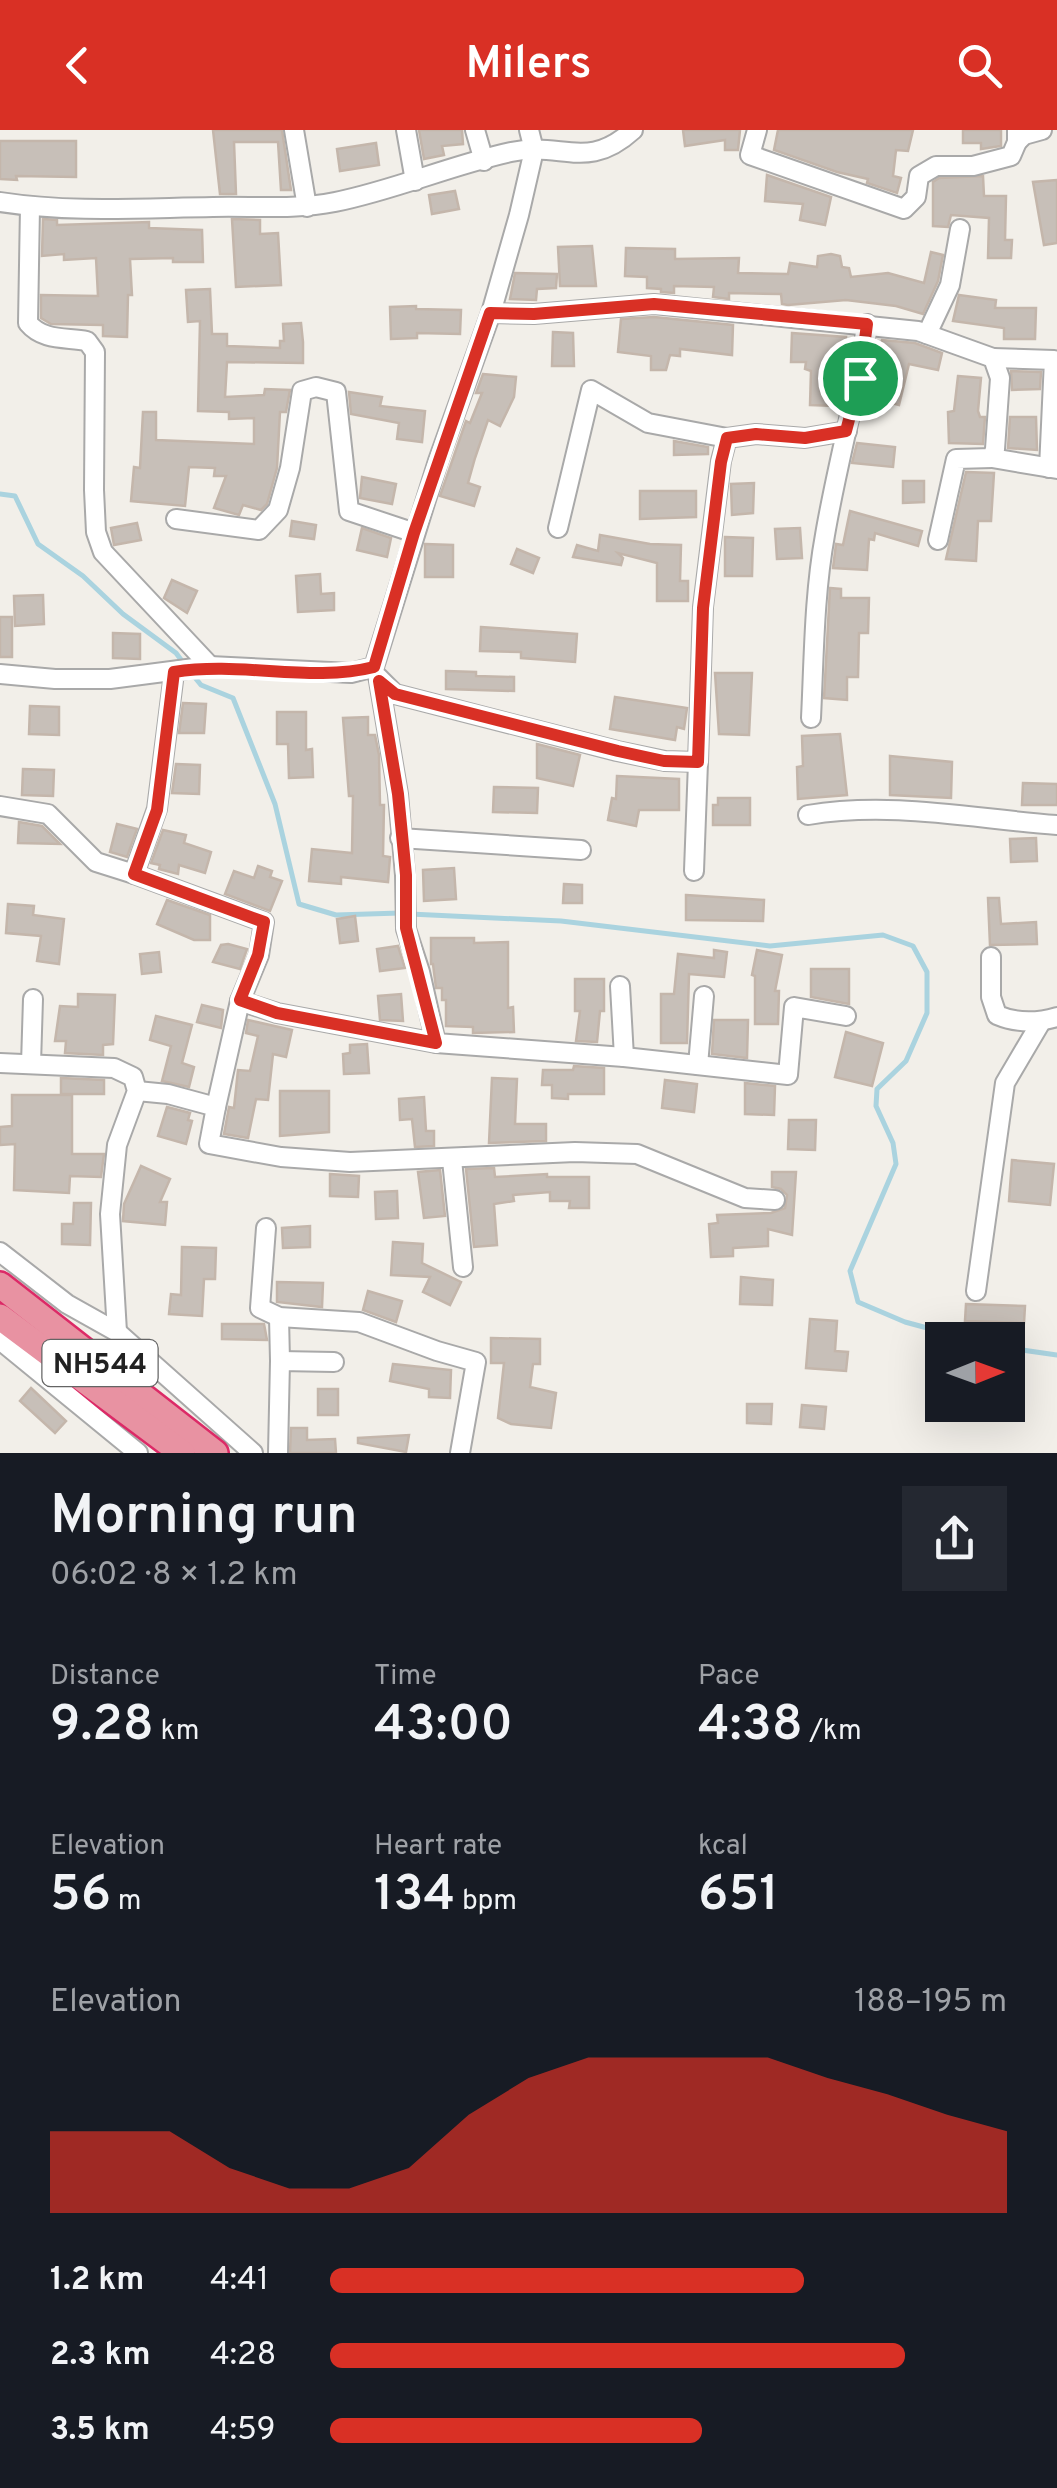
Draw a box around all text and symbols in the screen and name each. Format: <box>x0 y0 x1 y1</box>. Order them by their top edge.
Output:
text: Milers <box>465 37 592 94</box>
icon: back <box>50 38 105 93</box>
icon: search <box>952 38 1007 93</box>
pin <box>818 336 903 421</box>
icon: arrive <box>833 351 888 406</box>
north arrow <box>925 1322 1025 1422</box>
map controls <box>925 1322 1025 1422</box>
road number: NH544 <box>42 1340 158 1386</box>
text: Morning run <box>50 1483 358 1553</box>
button: share <box>902 1486 1007 1591</box>
text: 06:02 · 8 × 1.2 km <box>50 1556 298 1596</box>
text: Distance <box>50 1659 160 1695</box>
text: Time <box>374 1659 437 1695</box>
text: Pace <box>698 1659 760 1695</box>
text: 9.28 <box>50 1695 154 1758</box>
text: 43:00 <box>374 1695 513 1758</box>
text: 4:38 <box>698 1695 803 1758</box>
text: km <box>154 1714 199 1750</box>
text: /km <box>803 1714 862 1750</box>
text: Elevation <box>50 1829 165 1865</box>
text: Heart rate <box>374 1829 502 1865</box>
text: kcal <box>698 1829 748 1865</box>
text: 56 <box>50 1865 111 1928</box>
text: 134 <box>374 1865 455 1928</box>
text: 651 <box>698 1865 779 1928</box>
text: m <box>111 1884 141 1920</box>
text: bpm <box>455 1884 517 1920</box>
text: Elevation <box>50 1983 182 2023</box>
text: 188–195 m <box>854 1983 1007 2023</box>
text: 1.2 km <box>50 2261 144 2301</box>
text: 4:41 <box>210 2261 269 2301</box>
text: 2.3 km <box>50 2336 151 2376</box>
text: 4:28 <box>210 2336 276 2376</box>
text: 3.5 km <box>50 2411 150 2451</box>
text: 4:59 <box>210 2411 276 2451</box>

